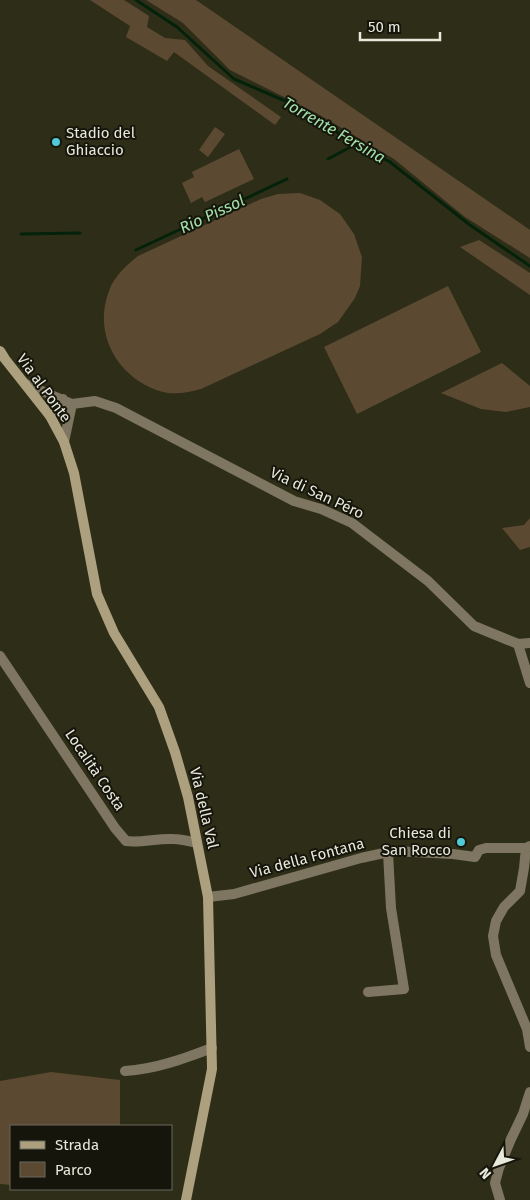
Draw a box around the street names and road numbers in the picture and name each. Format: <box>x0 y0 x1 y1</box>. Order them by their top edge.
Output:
street label: Via al Ponte <box>13 350 75 426</box>
street label: Via di San Péro <box>267 463 367 523</box>
street label: Località Costa <box>61 726 129 814</box>
street label: Via della Val <box>186 766 222 851</box>
street label: Via della Fontana <box>248 834 366 882</box>

